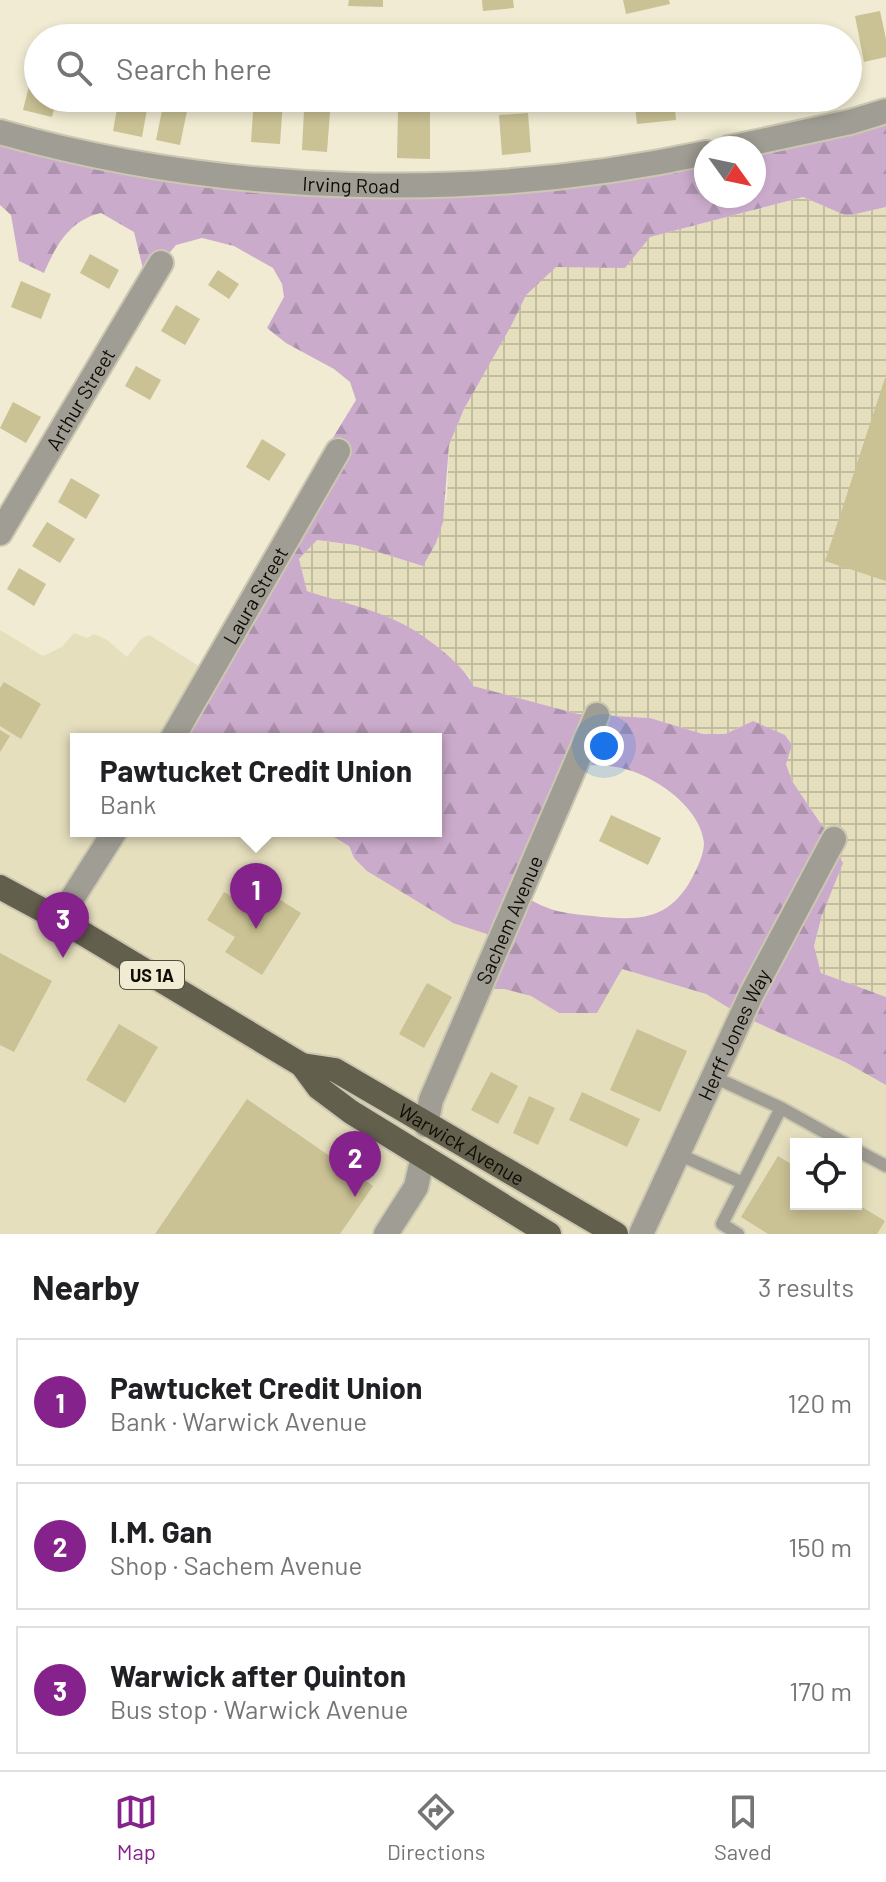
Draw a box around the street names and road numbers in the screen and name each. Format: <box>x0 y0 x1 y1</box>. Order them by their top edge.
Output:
street label: Irving Road <box>302 171 400 197</box>
street label: Arthur Street <box>40 344 120 454</box>
street label: Laura Street <box>217 542 292 648</box>
street label: Sachem Avenue <box>471 852 547 988</box>
road number: US 1A <box>120 961 184 989</box>
street label: Herff Jones Way <box>692 964 775 1104</box>
street label: Warwick Avenue <box>394 1098 529 1190</box>

